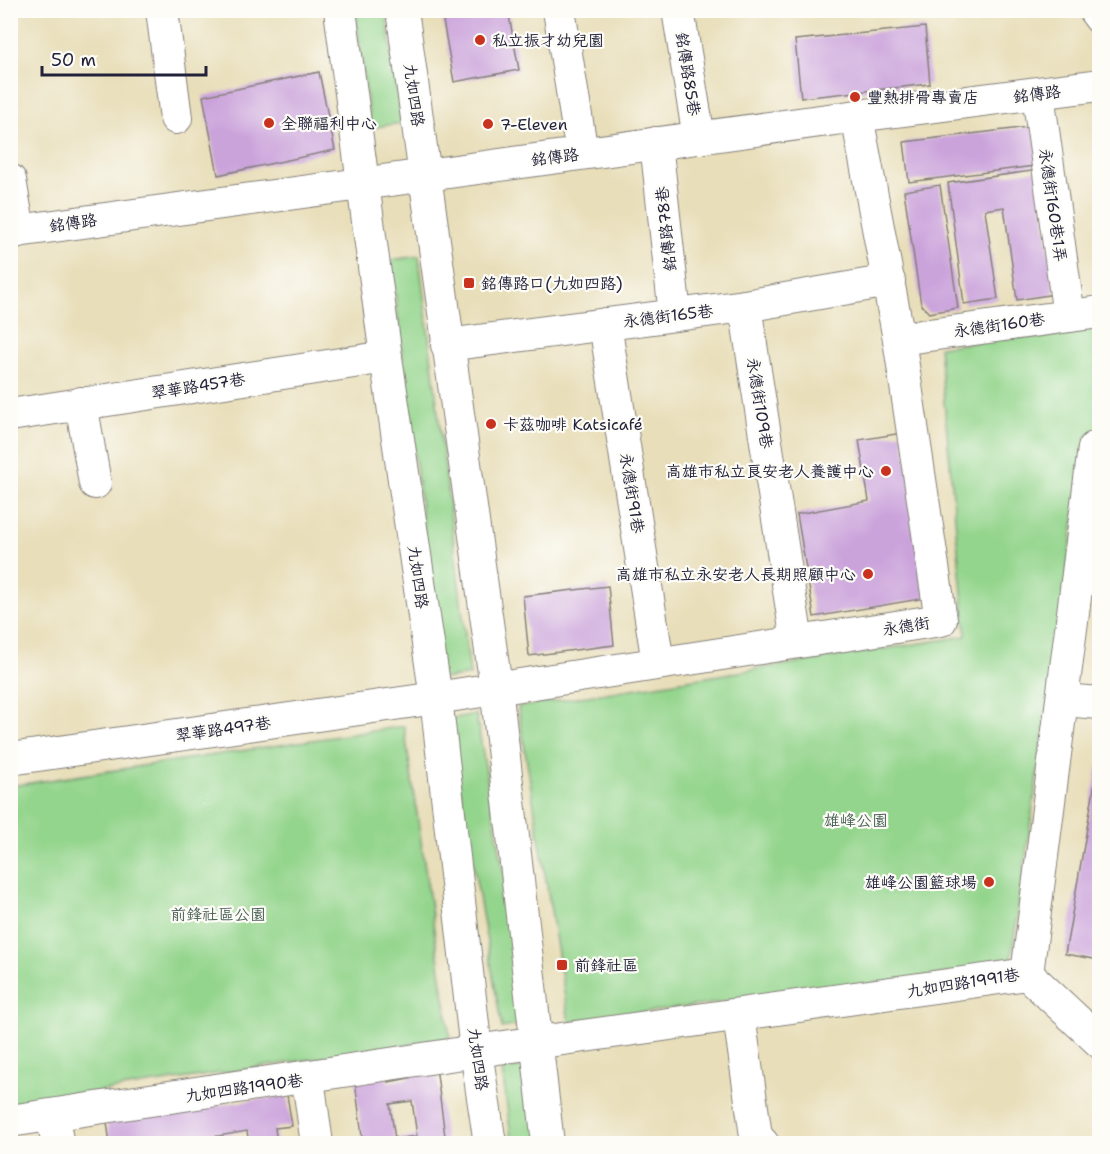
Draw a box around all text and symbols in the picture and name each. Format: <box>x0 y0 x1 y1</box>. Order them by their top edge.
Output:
place label: 私立振才幼兒園 <box>492 30 604 51</box>
street label: 銘傳路85巷 <box>671 31 705 117</box>
marker: 私立振才幼兒園 <box>473 33 487 47</box>
scale bar <box>42 39 206 77</box>
text: 50 m <box>51 48 96 72</box>
street label: 九如四路 <box>399 62 429 128</box>
street label: 銘傳路 <box>1012 81 1062 107</box>
place label: 豐熱排骨專賣店 <box>867 87 979 108</box>
marker: 豐熱排骨專賣店 <box>848 90 862 104</box>
place label: 全聯福利中心 <box>281 113 377 134</box>
place label: 7-Eleven <box>500 114 568 135</box>
marker: 全聯福利中心 <box>262 116 276 130</box>
marker: 7-Eleven <box>481 117 495 131</box>
street label: 銘傳路 <box>530 144 580 170</box>
street label: 永德街160巷1弄 <box>1035 147 1071 263</box>
street label: 銘傳路78巷 <box>651 185 681 273</box>
street label: 銘傳路 <box>48 209 98 237</box>
place label: 銘傳路口(九如四路) <box>481 273 623 294</box>
marker: 銘傳路口(九如四路) <box>462 276 476 290</box>
street label: 永德街165巷 <box>622 300 714 332</box>
street label: 永德街160巷 <box>952 308 1046 342</box>
street label: 永德街109巷 <box>742 356 778 450</box>
street label: 翠華路457巷 <box>149 368 247 404</box>
place label: 卡茲咖啡 Katsicafé <box>503 414 643 435</box>
marker: 卡茲咖啡 Katsicafé <box>484 417 498 431</box>
street label: 永德街91巷 <box>615 451 649 535</box>
place label: 高雄市私立良安老人養護中心 <box>666 461 874 482</box>
marker: 高雄市私立良安老人養護中心 <box>879 464 893 478</box>
street label: 九如四路 <box>403 544 433 610</box>
place label: 高雄市私立永安老人長期照顧中心 <box>616 564 856 585</box>
marker: 高雄市私立永安老人長期照顧中心 <box>861 567 875 581</box>
street label: 永德街 <box>881 612 931 640</box>
street label: 翠華路497巷 <box>174 712 272 746</box>
park label: 雄峰公園 <box>824 810 888 831</box>
place label: 雄峰公園籃球場 <box>865 872 977 893</box>
marker: 雄峰公園籃球場 <box>982 875 996 889</box>
park label: 前鋒社區公園 <box>170 904 266 925</box>
place label: 前鋒社區 <box>574 955 638 976</box>
marker: 前鋒社區 <box>555 958 569 972</box>
street label: 九如四路1991巷 <box>905 964 1021 1002</box>
street label: 九如四路 <box>463 1026 493 1092</box>
street label: 九如四路1990巷 <box>184 1069 304 1107</box>

